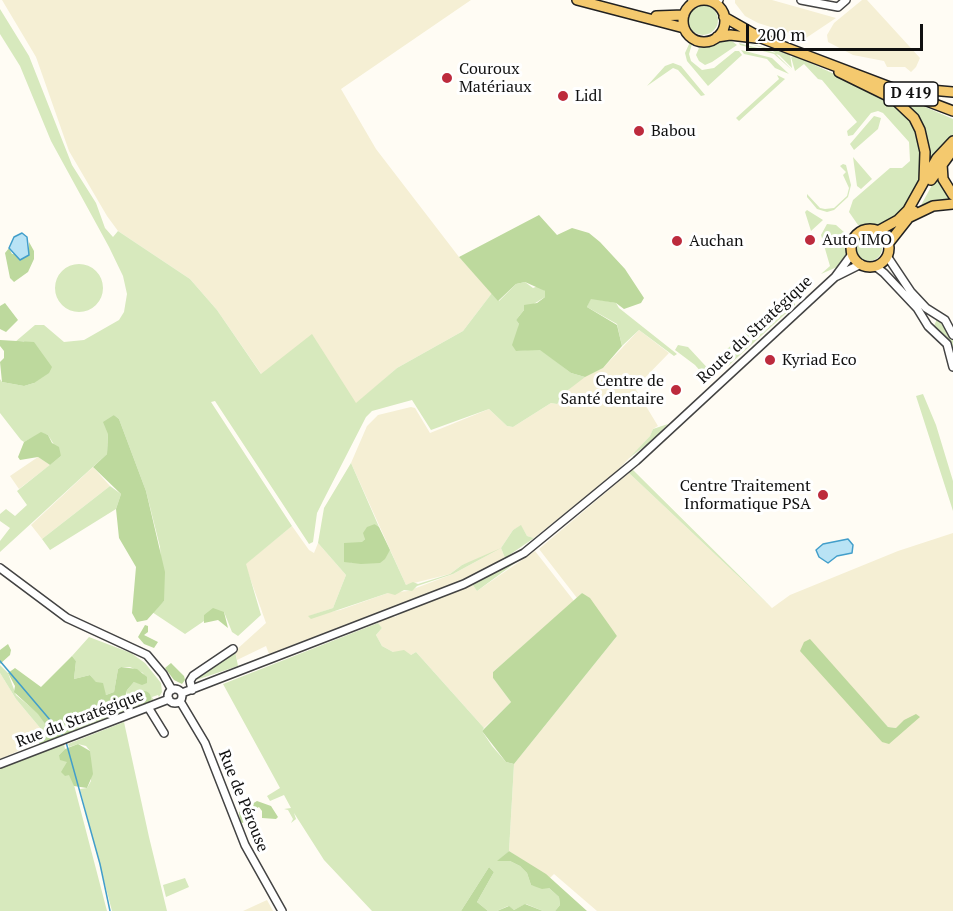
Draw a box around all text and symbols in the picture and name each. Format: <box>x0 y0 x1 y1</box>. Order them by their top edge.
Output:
scale bar <box>749 12 926 50</box>
text: 200 m <box>757 22 806 46</box>
place label: Couroux Matériaux <box>459 59 531 97</box>
marker: Couroux Matériaux <box>440 71 454 85</box>
road number: D 419 <box>884 82 938 106</box>
place label: Lidl <box>575 86 602 106</box>
marker: Lidl <box>556 89 570 103</box>
place label: Babou <box>651 121 696 141</box>
marker: Babou <box>632 124 646 138</box>
place label: Auto IMO <box>822 230 892 250</box>
place label: Auchan <box>689 231 744 251</box>
marker: Auto IMO <box>803 233 817 247</box>
marker: Auchan <box>670 234 684 248</box>
street label: Route du Stratégique <box>694 272 816 388</box>
place label: Kyriad Eco <box>782 350 857 370</box>
marker: Kyriad Eco <box>763 353 777 367</box>
place label: Centre de Santé dentaire <box>561 371 664 409</box>
marker: Centre de Santé dentaire <box>669 383 683 397</box>
place label: Centre Traitement Informatique PSA <box>680 476 811 514</box>
marker: Centre Traitement Informatique PSA <box>816 488 830 502</box>
street label: Rue du Stratégique <box>13 686 147 752</box>
street label: Rue de Pérouse <box>214 747 272 855</box>

